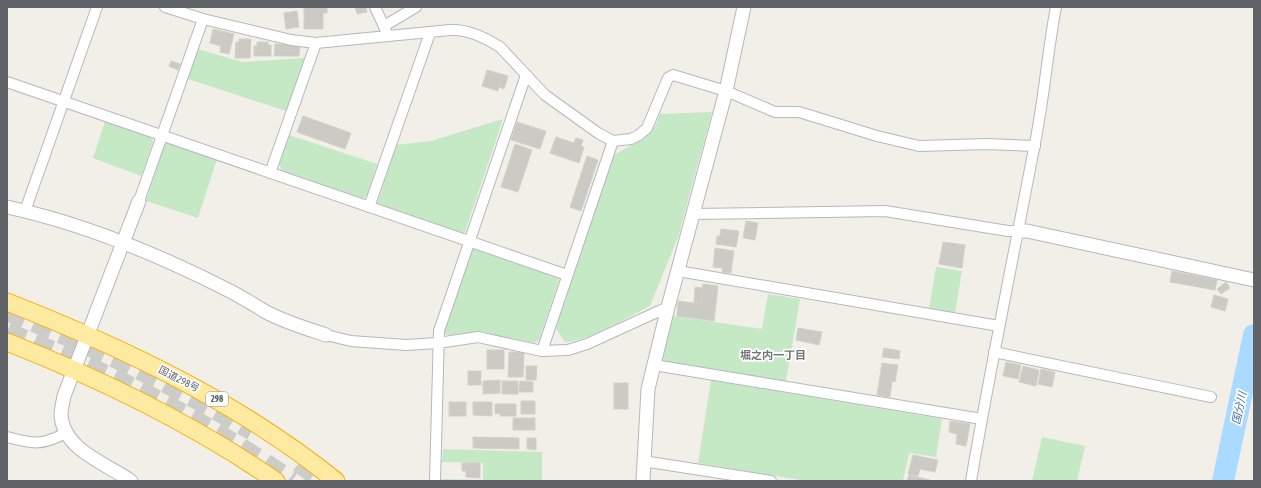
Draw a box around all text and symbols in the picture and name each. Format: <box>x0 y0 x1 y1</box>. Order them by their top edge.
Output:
district label: 堀之内一丁目 <box>740 349 806 361</box>
street label: 国道298号 <box>157 364 201 394</box>
water label: 国分川 <box>1230 390 1249 425</box>
road number: 298 <box>206 392 228 406</box>

